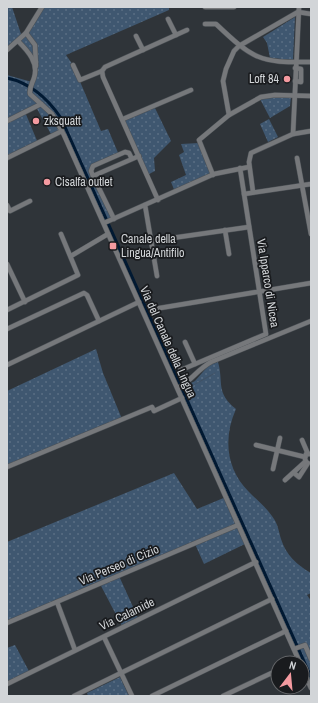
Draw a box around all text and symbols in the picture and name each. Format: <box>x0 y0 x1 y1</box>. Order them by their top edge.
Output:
place label: Loft 84 <box>249 71 280 87</box>
marker: Loft 84 <box>282 74 292 84</box>
place label: zksquatt <box>44 113 81 129</box>
marker: zksquatt <box>31 116 41 126</box>
place label: Cisalfa outlet <box>55 174 113 190</box>
marker: Cisalfa outlet <box>42 177 52 187</box>
place label: Canale della Lingua/Antifilo <box>121 231 184 261</box>
street label: Via Ipparco di Nicea <box>253 238 283 329</box>
marker: Canale della Lingua/Antifilo <box>108 241 118 251</box>
street label: Via del Canale della Lingua <box>136 284 200 401</box>
street label: Via Perseo di Cizio <box>77 541 161 589</box>
street label: Via Calamide <box>97 594 157 634</box>
north arrow <box>270 655 310 695</box>
text: N <box>288 658 298 673</box>

